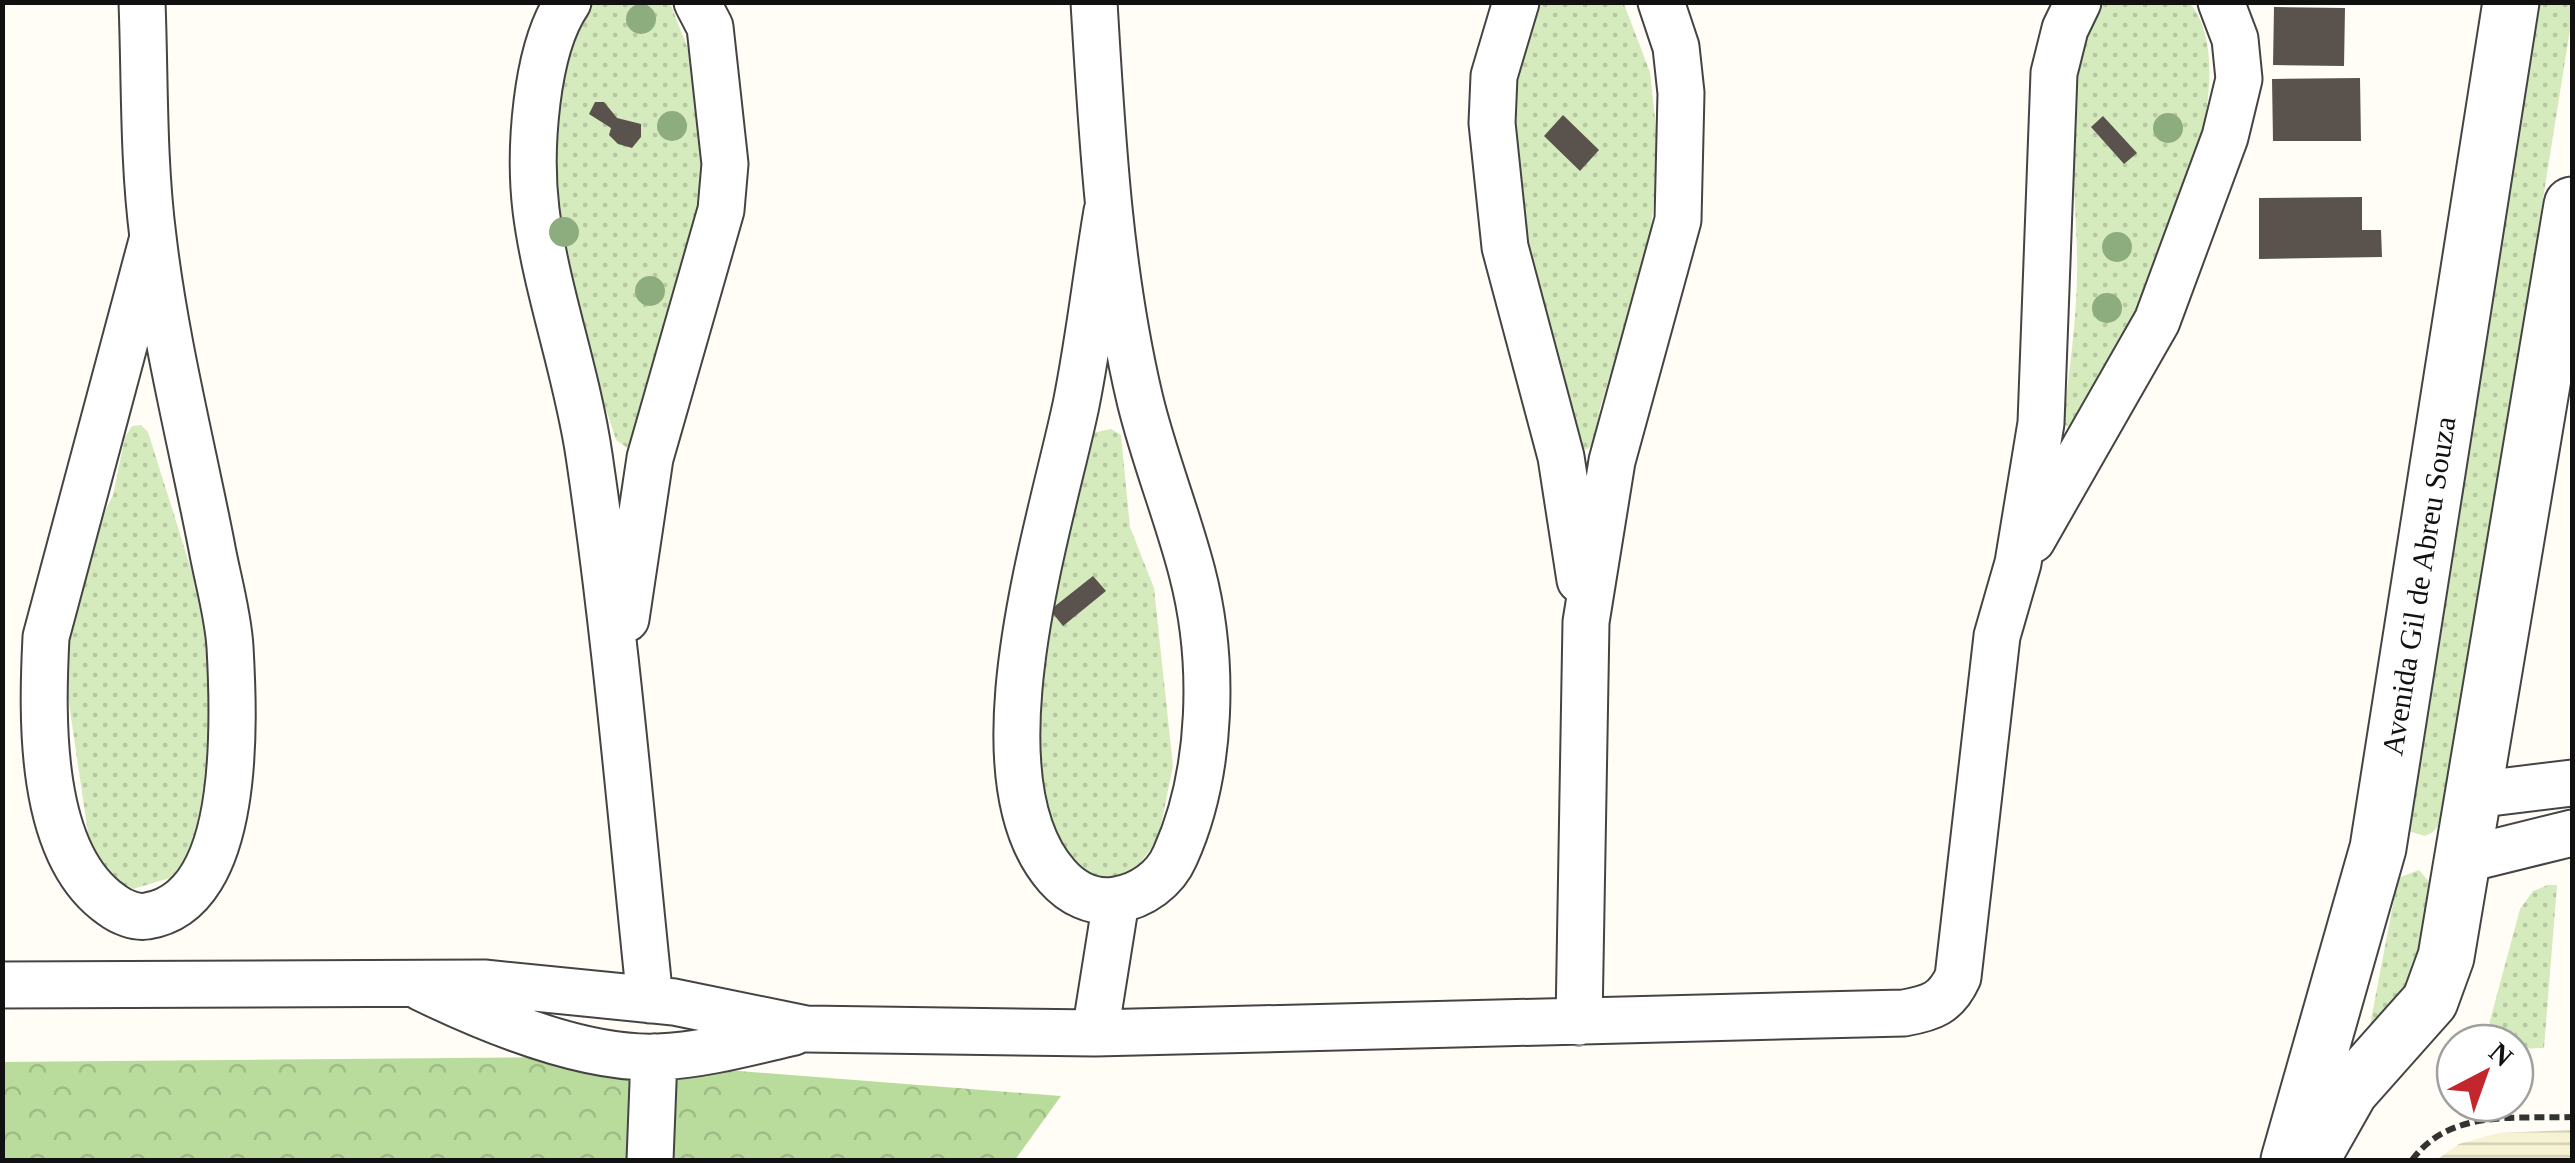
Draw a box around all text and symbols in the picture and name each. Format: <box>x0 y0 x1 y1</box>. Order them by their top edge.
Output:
street label: Avenida Gil de Abreu Souza <box>2375 414 2462 758</box>
north arrow <box>2435 1023 2535 1123</box>
text: N <box>2483 1036 2519 1073</box>

